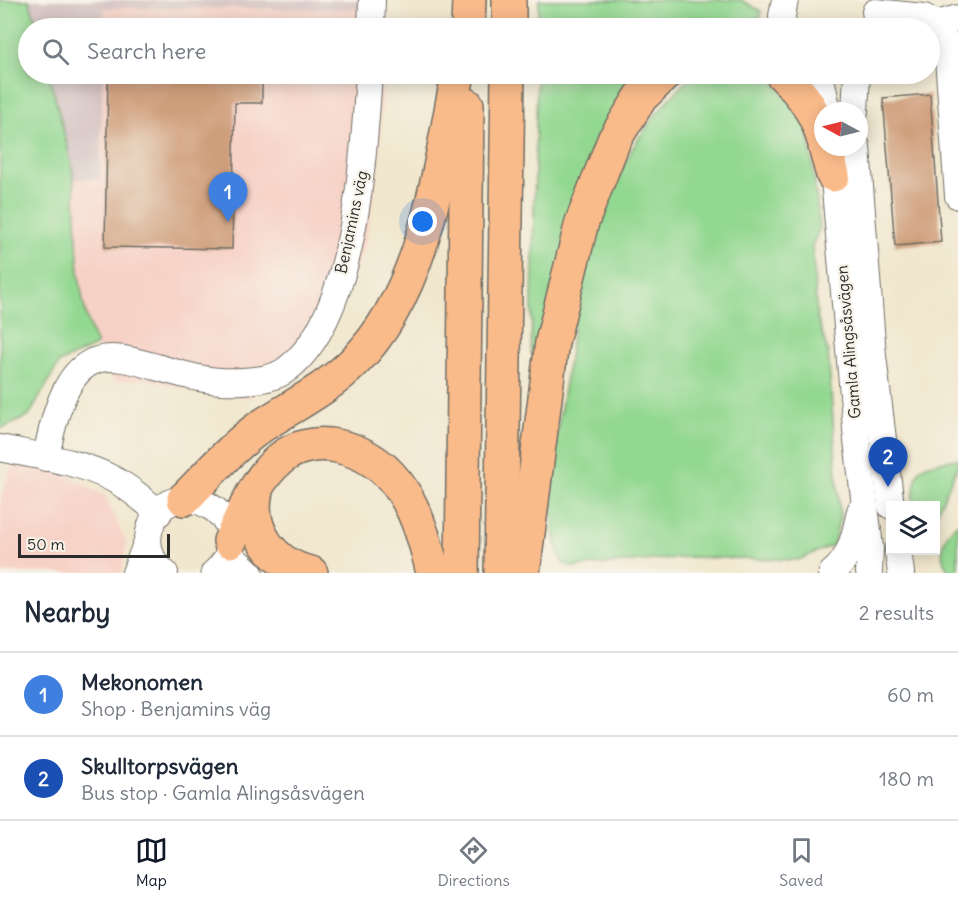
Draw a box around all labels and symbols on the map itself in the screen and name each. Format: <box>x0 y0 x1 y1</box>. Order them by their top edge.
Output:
north arrow <box>814 102 868 156</box>
street label: Benjamins väg <box>330 169 372 275</box>
pin: 1 <box>208 172 248 222</box>
your location <box>408 207 437 236</box>
street label: Gamla Alingsåsvägen <box>831 264 865 420</box>
pin: 2 <box>868 438 908 487</box>
scale bar <box>18 531 170 558</box>

